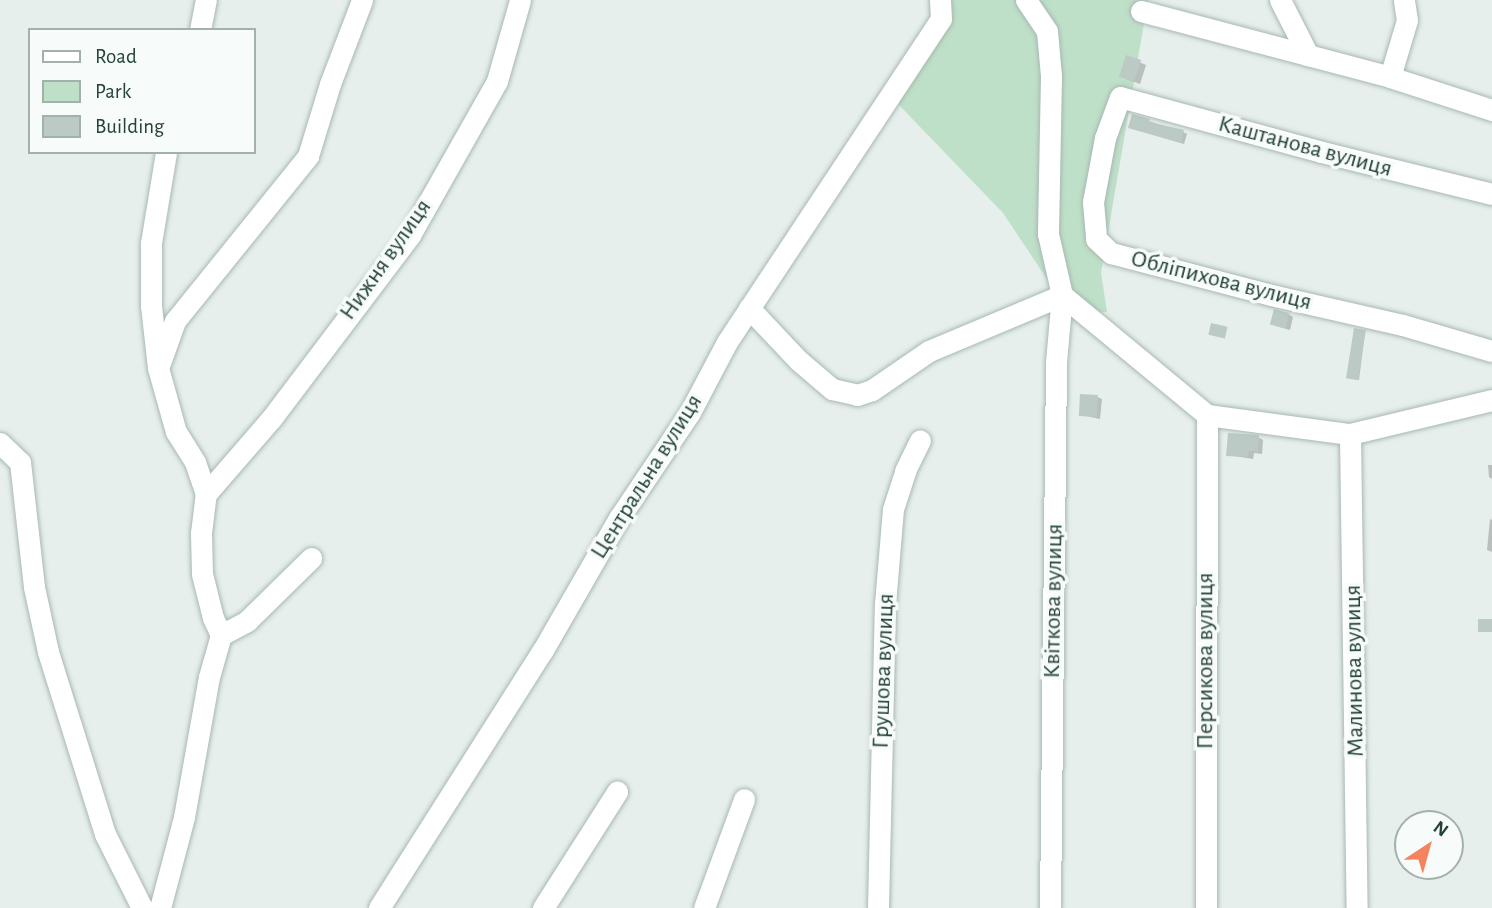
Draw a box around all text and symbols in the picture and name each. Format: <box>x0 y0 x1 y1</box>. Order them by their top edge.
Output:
legend <box>28 28 256 154</box>
text: Road <box>95 46 137 67</box>
text: Park <box>95 81 131 102</box>
street label: Каштанова вулиця <box>1215 110 1395 184</box>
text: Building <box>95 116 164 137</box>
street label: Нижня вулиця <box>334 194 438 326</box>
street label: Обліпихова вулиця <box>1128 245 1314 317</box>
street label: Центральна вулиця <box>585 389 709 565</box>
street label: Квіткова вулиця <box>1038 523 1070 679</box>
street label: Персикова вулиця <box>1192 573 1220 749</box>
street label: Малинова вулиця <box>1339 585 1371 757</box>
street label: Грушова вулиця <box>867 593 901 749</box>
north arrow <box>1394 810 1464 880</box>
text: N <box>1430 818 1451 841</box>

